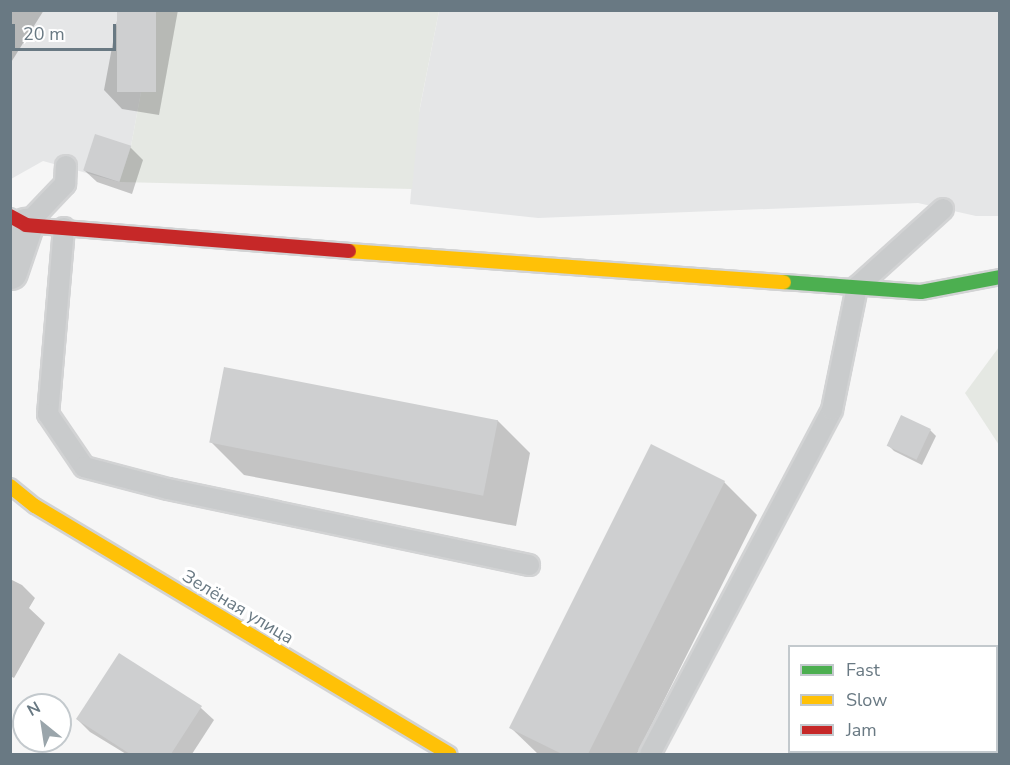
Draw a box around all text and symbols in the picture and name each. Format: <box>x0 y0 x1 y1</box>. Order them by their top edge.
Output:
scale bar <box>15 12 118 50</box>
text: 20 m <box>23 22 65 46</box>
street label: Зелёная улица <box>178 565 298 649</box>
legend <box>788 645 998 753</box>
text: Fast <box>846 658 880 682</box>
text: Slow <box>846 688 887 712</box>
north arrow <box>12 693 72 753</box>
text: N <box>23 697 45 722</box>
text: Jam <box>846 718 877 742</box>

